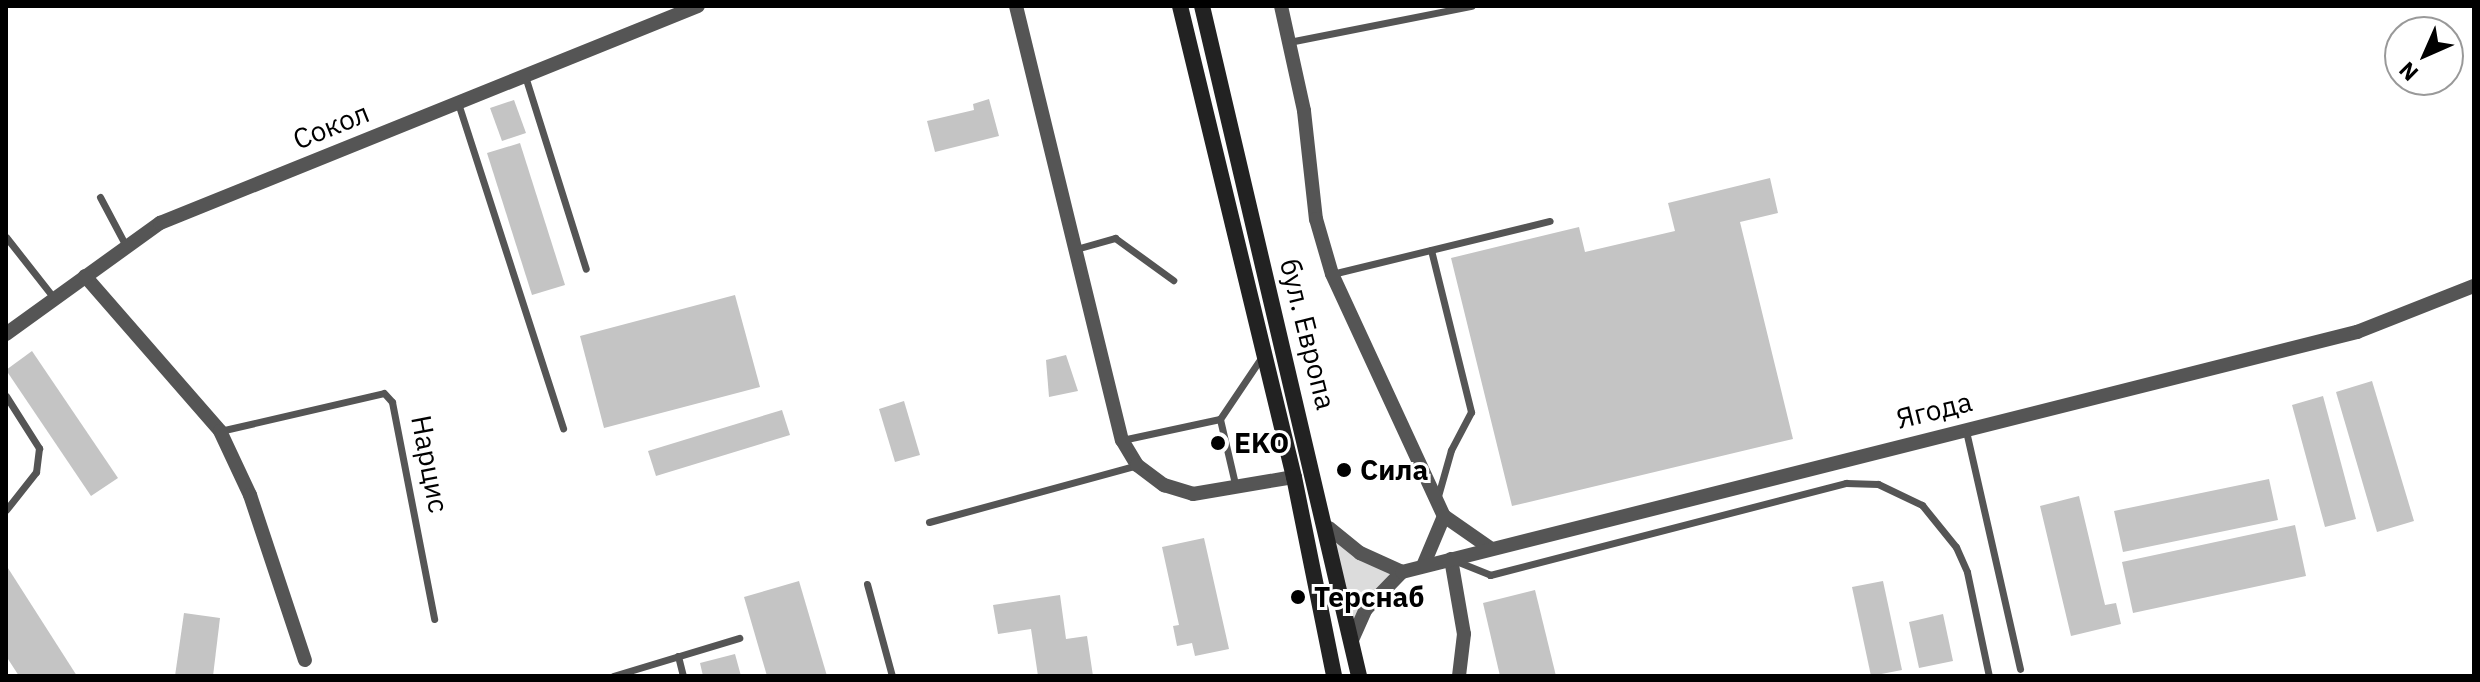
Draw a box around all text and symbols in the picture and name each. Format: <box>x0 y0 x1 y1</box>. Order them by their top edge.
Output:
north arrow <box>2384 16 2464 96</box>
text: N <box>2392 56 2424 88</box>
street label: Сокол <box>288 96 374 156</box>
street label: бул. Европа <box>1273 255 1343 413</box>
street label: Ягода <box>1893 384 1975 436</box>
street label: Нарцис <box>404 413 456 515</box>
place label: EKO <box>1234 426 1289 460</box>
marker: EKO <box>1209 434 1227 452</box>
place label: Сила <box>1360 453 1428 487</box>
marker: Сила <box>1335 461 1353 479</box>
place label: Терснаб <box>1314 580 1424 614</box>
marker: Терснаб <box>1289 588 1307 606</box>

